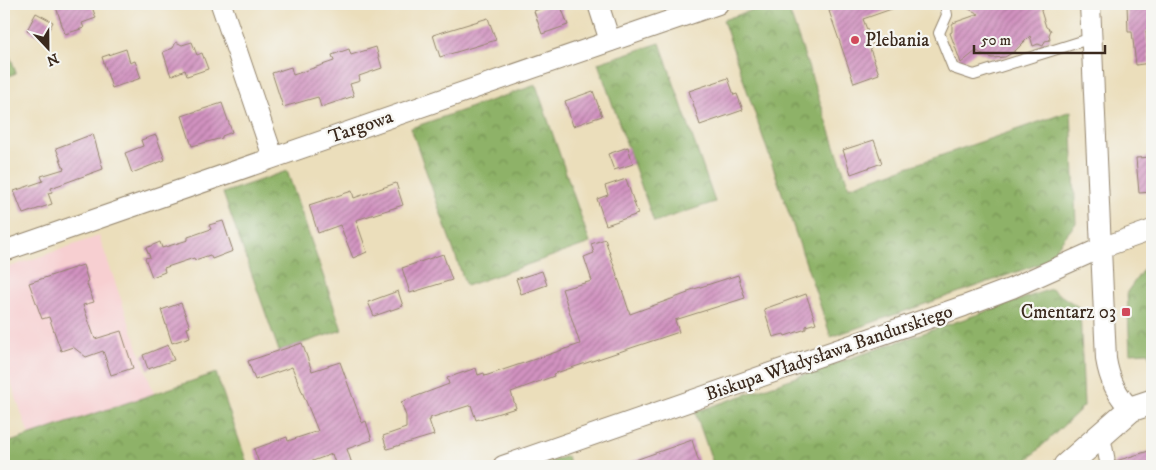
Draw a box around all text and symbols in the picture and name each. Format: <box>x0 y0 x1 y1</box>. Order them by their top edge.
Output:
north arrow <box>22 22 72 72</box>
scale bar <box>974 22 1105 54</box>
place label: Plebania <box>865 29 929 52</box>
text: 50 m <box>981 31 1011 50</box>
marker: Plebania <box>849 34 861 46</box>
text: N <box>43 49 61 70</box>
street label: Targowa <box>326 105 396 149</box>
street label: Biskupa Władysława Bandurskiego <box>702 300 956 406</box>
place label: Cmentarz 03 <box>1021 301 1116 324</box>
marker: Cmentarz 03 <box>1120 306 1132 318</box>

